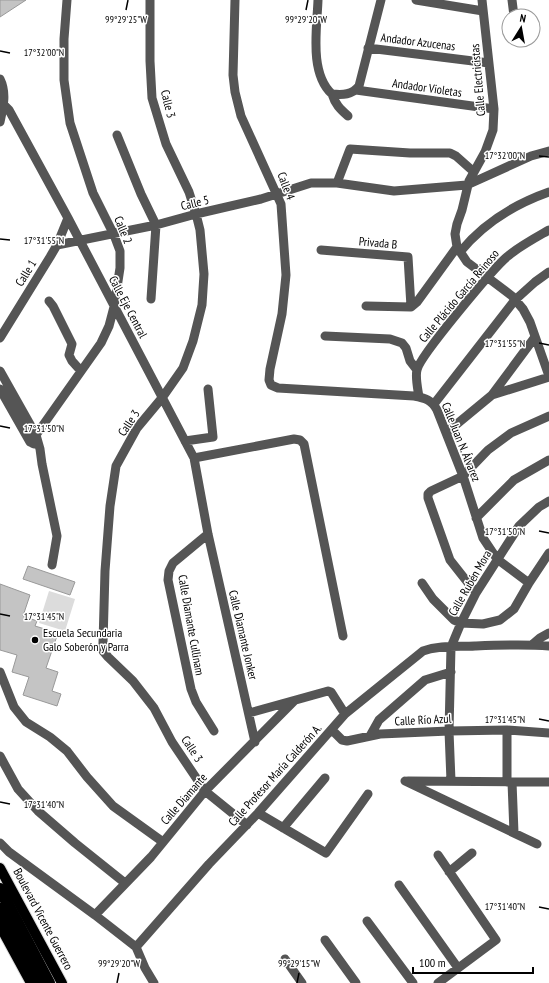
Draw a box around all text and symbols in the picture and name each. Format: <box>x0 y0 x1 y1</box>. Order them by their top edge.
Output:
north arrow <box>501 8 541 48</box>
text: N <box>519 11 527 26</box>
text: 99°29'25"W <box>105 13 147 26</box>
text: 99°29'20"W <box>285 13 327 26</box>
street label: Andador Azucenas <box>380 29 456 54</box>
street label: Calle Electricistas <box>467 43 488 117</box>
text: 17°32'00"N <box>24 46 64 59</box>
street label: Andador Violetas <box>391 75 463 100</box>
street label: Calle 3 <box>158 88 179 120</box>
text: 17°32'00"N <box>485 149 525 162</box>
street label: Calle 4 <box>274 170 299 202</box>
street label: Calle 5 <box>179 192 211 213</box>
street label: Calle 2 <box>111 214 136 246</box>
street label: Privada B <box>358 233 398 252</box>
text: 17°31'55"N <box>24 234 64 247</box>
street label: Calle Plácido García Reinoso <box>415 246 502 345</box>
street label: Calle 1 <box>12 257 40 289</box>
street label: Calle Eje Central <box>106 273 151 340</box>
text: 17°31'55"N <box>485 337 525 350</box>
street label: Calle Juan N. Álvarez <box>439 400 484 484</box>
street label: Calle 3 <box>114 407 143 439</box>
text: 17°31'50"N <box>24 422 64 435</box>
text: 17°31'50"N <box>485 525 525 538</box>
street label: Calle Rubén Mora <box>445 547 494 618</box>
street label: Calle Diamante Cullinam <box>175 573 208 677</box>
street label: Calle Diamante Jonker <box>226 589 261 682</box>
text: 17°31'45"N <box>24 610 64 623</box>
place label: Escuela Secundaria Galo Soberón y Parra <box>43 625 129 654</box>
marker: Escuela Secundaria Galo Soberón y Parra <box>30 635 40 645</box>
street label: Calle Río Azul <box>394 711 452 728</box>
text: 17°31'45"N <box>485 713 525 726</box>
street label: Calle Profesor María Calderón A. <box>225 720 325 829</box>
street label: Calle 3 <box>178 733 207 765</box>
street label: Calle Diamante <box>157 770 210 827</box>
text: 17°31'40"N <box>24 798 64 811</box>
street label: Boulevard Vicente Guerrero <box>10 865 77 972</box>
text: 17°31'40"N <box>485 900 525 913</box>
scale bar <box>413 949 533 975</box>
text: 100 m <box>419 955 446 970</box>
text: 99°29'20"W <box>98 957 140 970</box>
text: 99°29'15"W <box>278 957 320 970</box>

